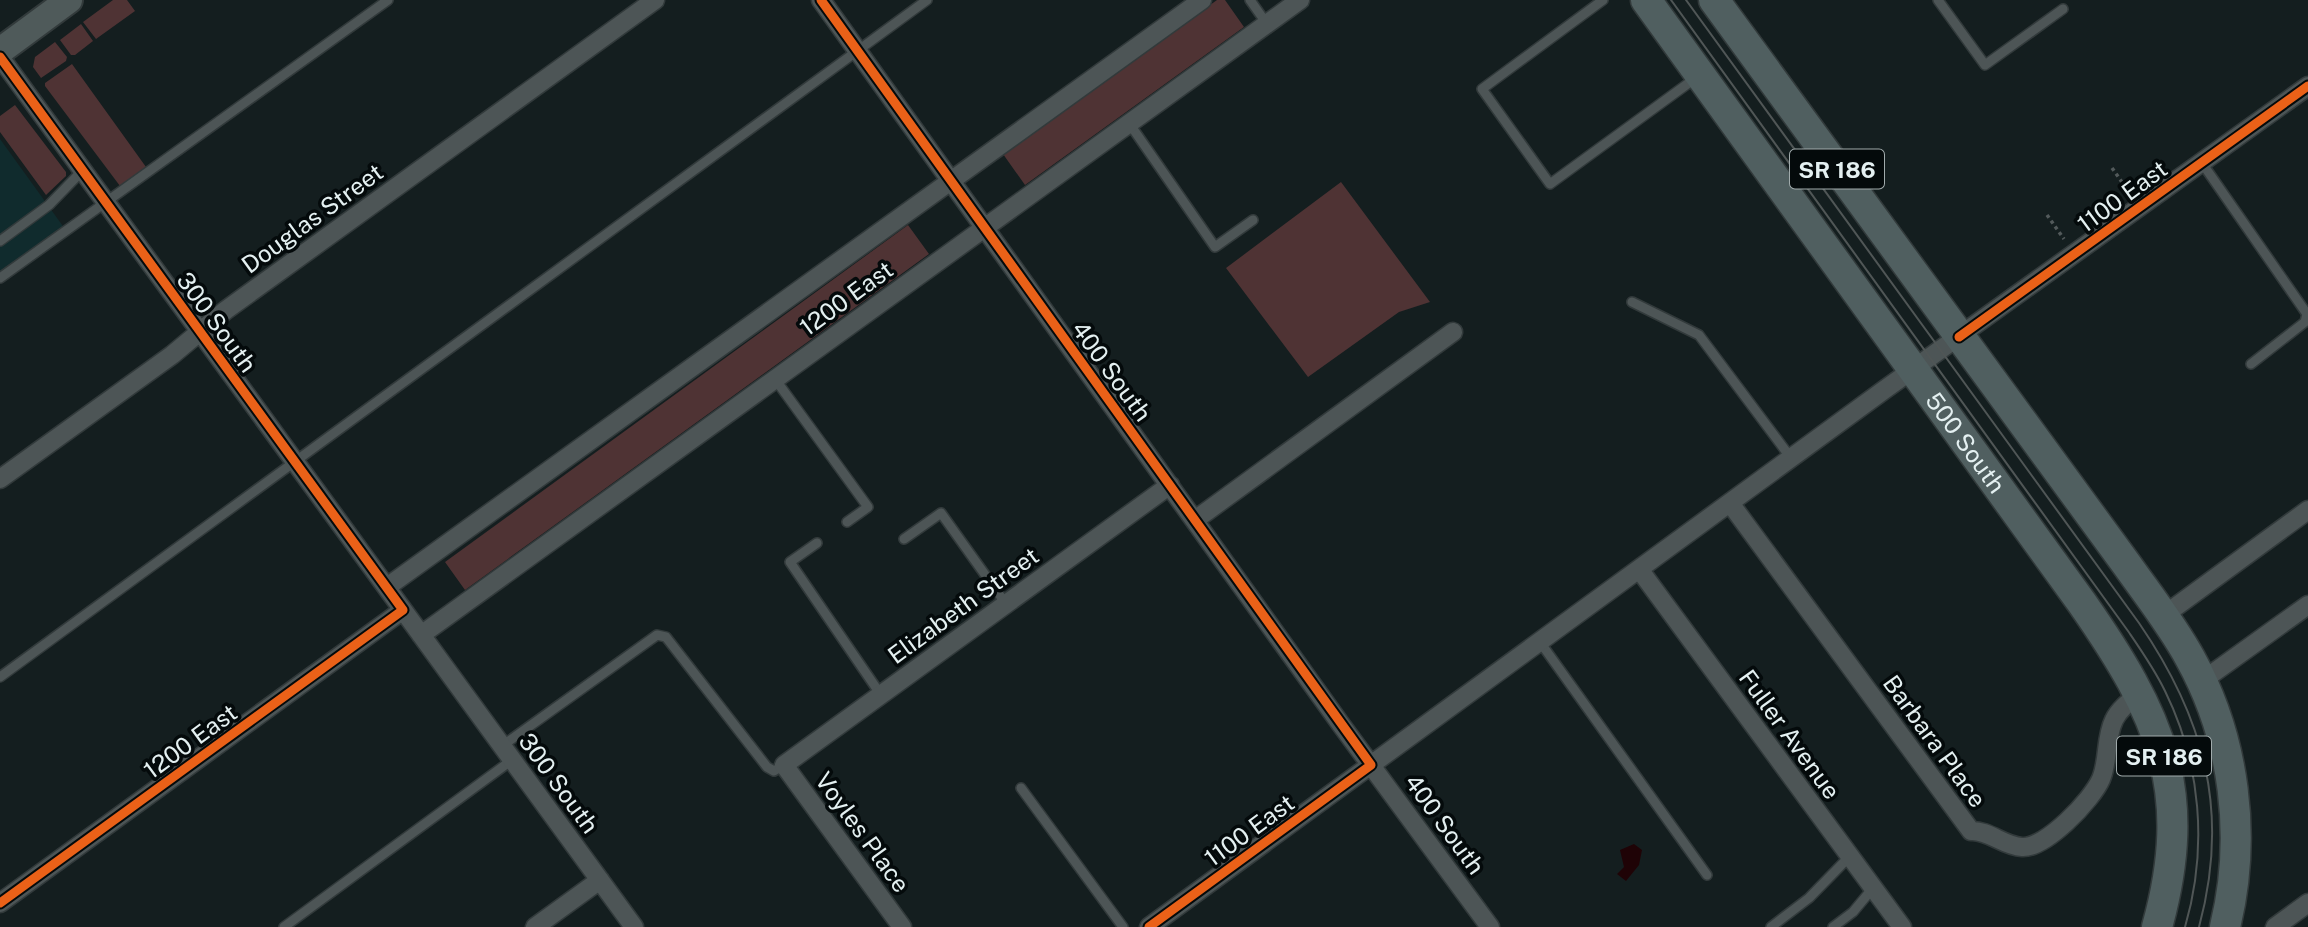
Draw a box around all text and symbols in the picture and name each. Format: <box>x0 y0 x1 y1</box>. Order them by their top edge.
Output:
road number: SR 186 <box>1790 150 1884 188</box>
street label: 1100 East <box>2072 154 2172 238</box>
street label: Douglas Street <box>236 158 388 278</box>
street label: 1200 East <box>794 255 898 341</box>
street label: 300 South <box>171 267 263 377</box>
street label: 400 South <box>1066 316 1158 426</box>
street label: 500 South <box>1920 387 2012 498</box>
street label: Elizabeth Street <box>882 541 1044 669</box>
street label: Fuller Avenue <box>1734 664 1846 804</box>
street label: Barbara Place <box>1878 669 1992 813</box>
street label: 1200 East <box>138 698 242 784</box>
street label: 300 South <box>513 728 605 838</box>
road number: SR 186 <box>2117 736 2211 776</box>
street label: Voyles Place <box>810 766 916 898</box>
street label: 400 South <box>1399 769 1491 879</box>
street label: 1100 East <box>1199 788 1299 872</box>

